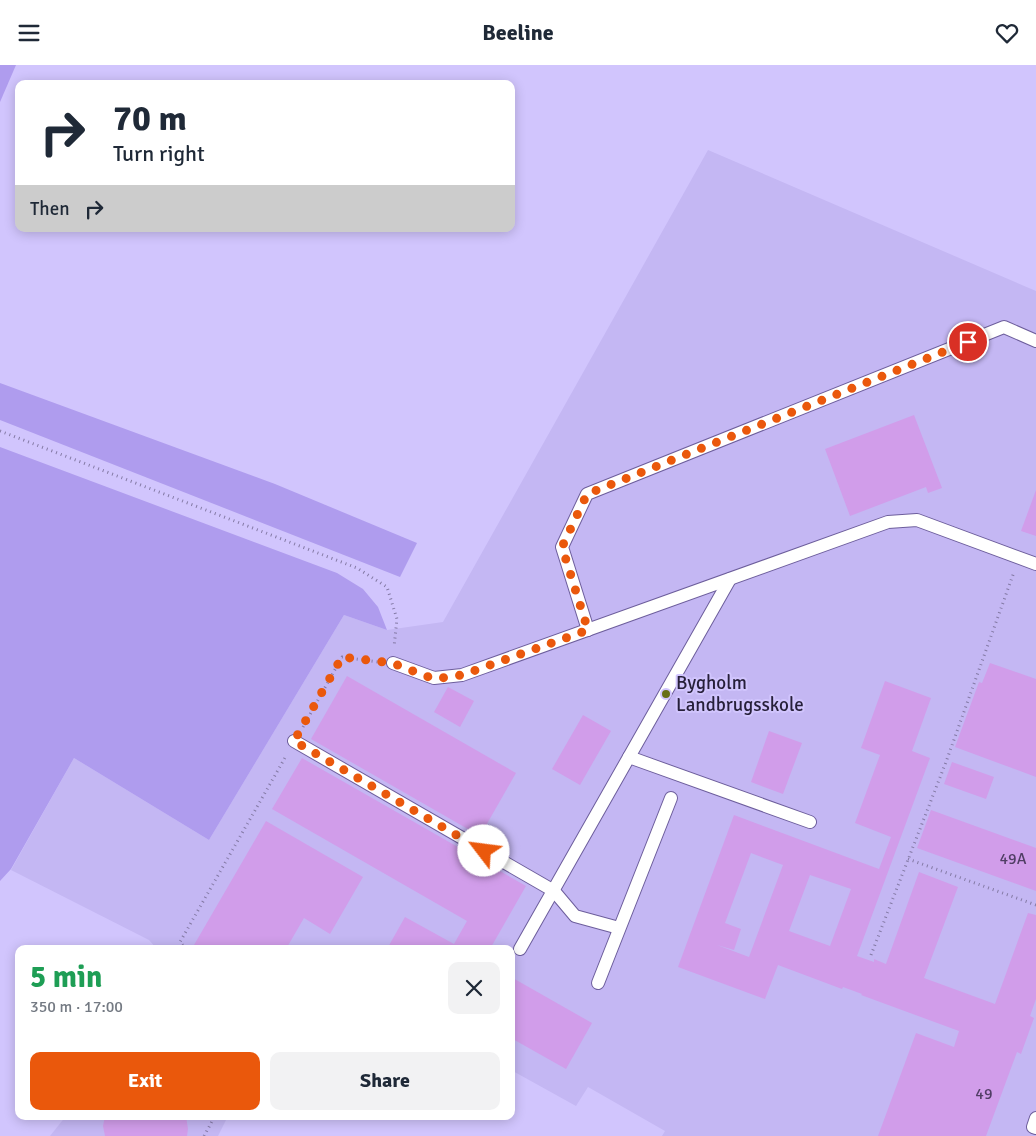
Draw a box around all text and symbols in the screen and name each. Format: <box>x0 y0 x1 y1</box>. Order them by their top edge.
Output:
icon: menu <box>15 19 43 47</box>
text: Beeline <box>482 19 554 46</box>
icon: heart <box>993 19 1021 47</box>
text: 70 m <box>113 97 187 140</box>
icon: right <box>30 100 95 165</box>
text: Turn right <box>113 140 205 167</box>
icon: right <box>80 195 108 223</box>
text: Then <box>30 197 70 221</box>
pin <box>947 321 989 363</box>
icon: arrive <box>954 328 982 356</box>
place label: Bygholm Landbrugsskole <box>676 671 804 717</box>
marker: Bygholm Landbrugsskole <box>660 688 672 700</box>
position arrow <box>457 824 509 876</box>
house number: 49A <box>999 849 1027 869</box>
text: 5 min <box>30 959 102 996</box>
button: close <box>448 962 500 1014</box>
text: 350 m · 17:00 <box>30 997 123 1017</box>
button: Exit <box>30 1052 260 1110</box>
button: Share <box>270 1052 500 1110</box>
house number: 49 <box>975 1084 993 1104</box>

